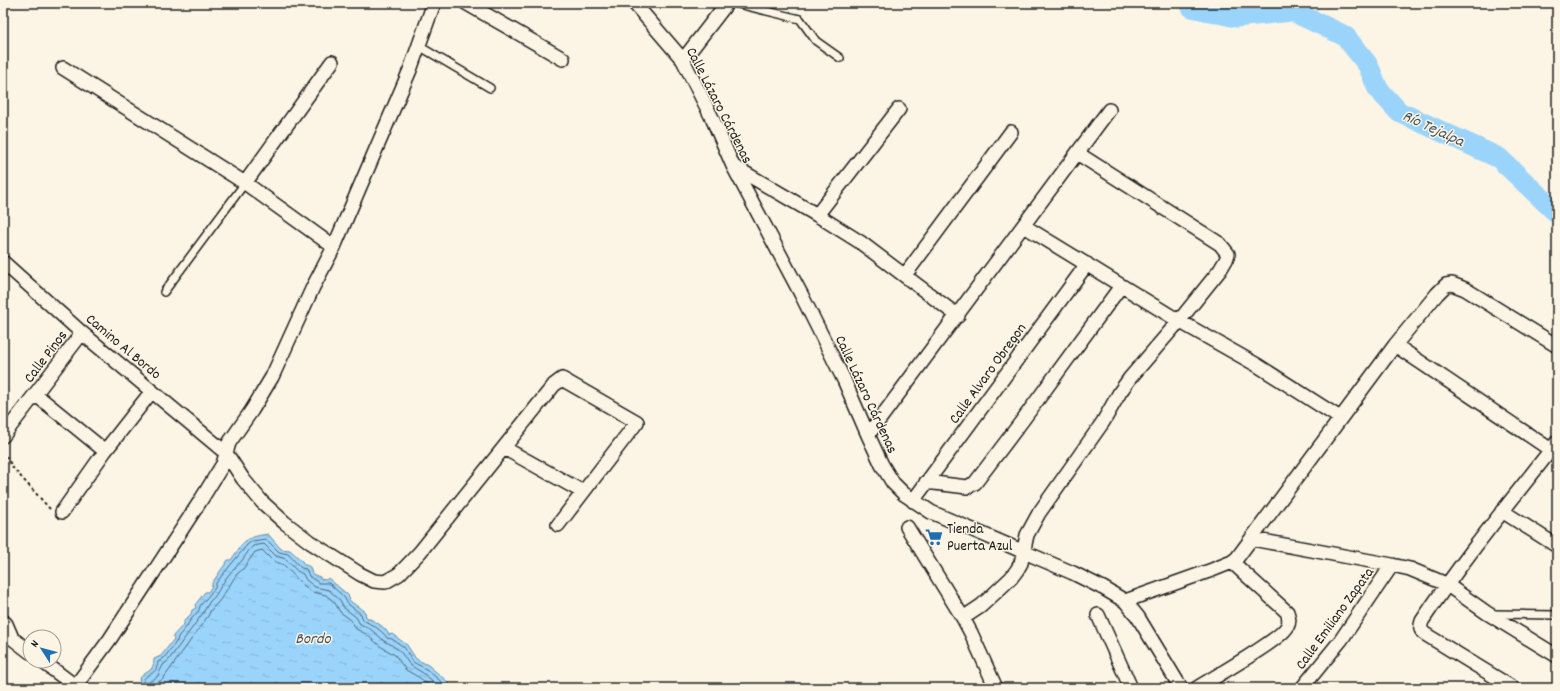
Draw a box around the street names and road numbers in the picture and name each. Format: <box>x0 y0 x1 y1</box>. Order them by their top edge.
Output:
street label: Calle Lázaro Cárdenas <box>679 44 757 168</box>
street label: Camino Al Bordo <box>80 309 166 386</box>
street label: Calle Alvaro Obregon <box>945 319 1033 429</box>
street label: Calle Pinos <box>19 326 74 388</box>
street label: Calle Lázaro Cárdenas <box>828 332 902 458</box>
street label: Calle Emiliano Zapata <box>1291 563 1381 675</box>

